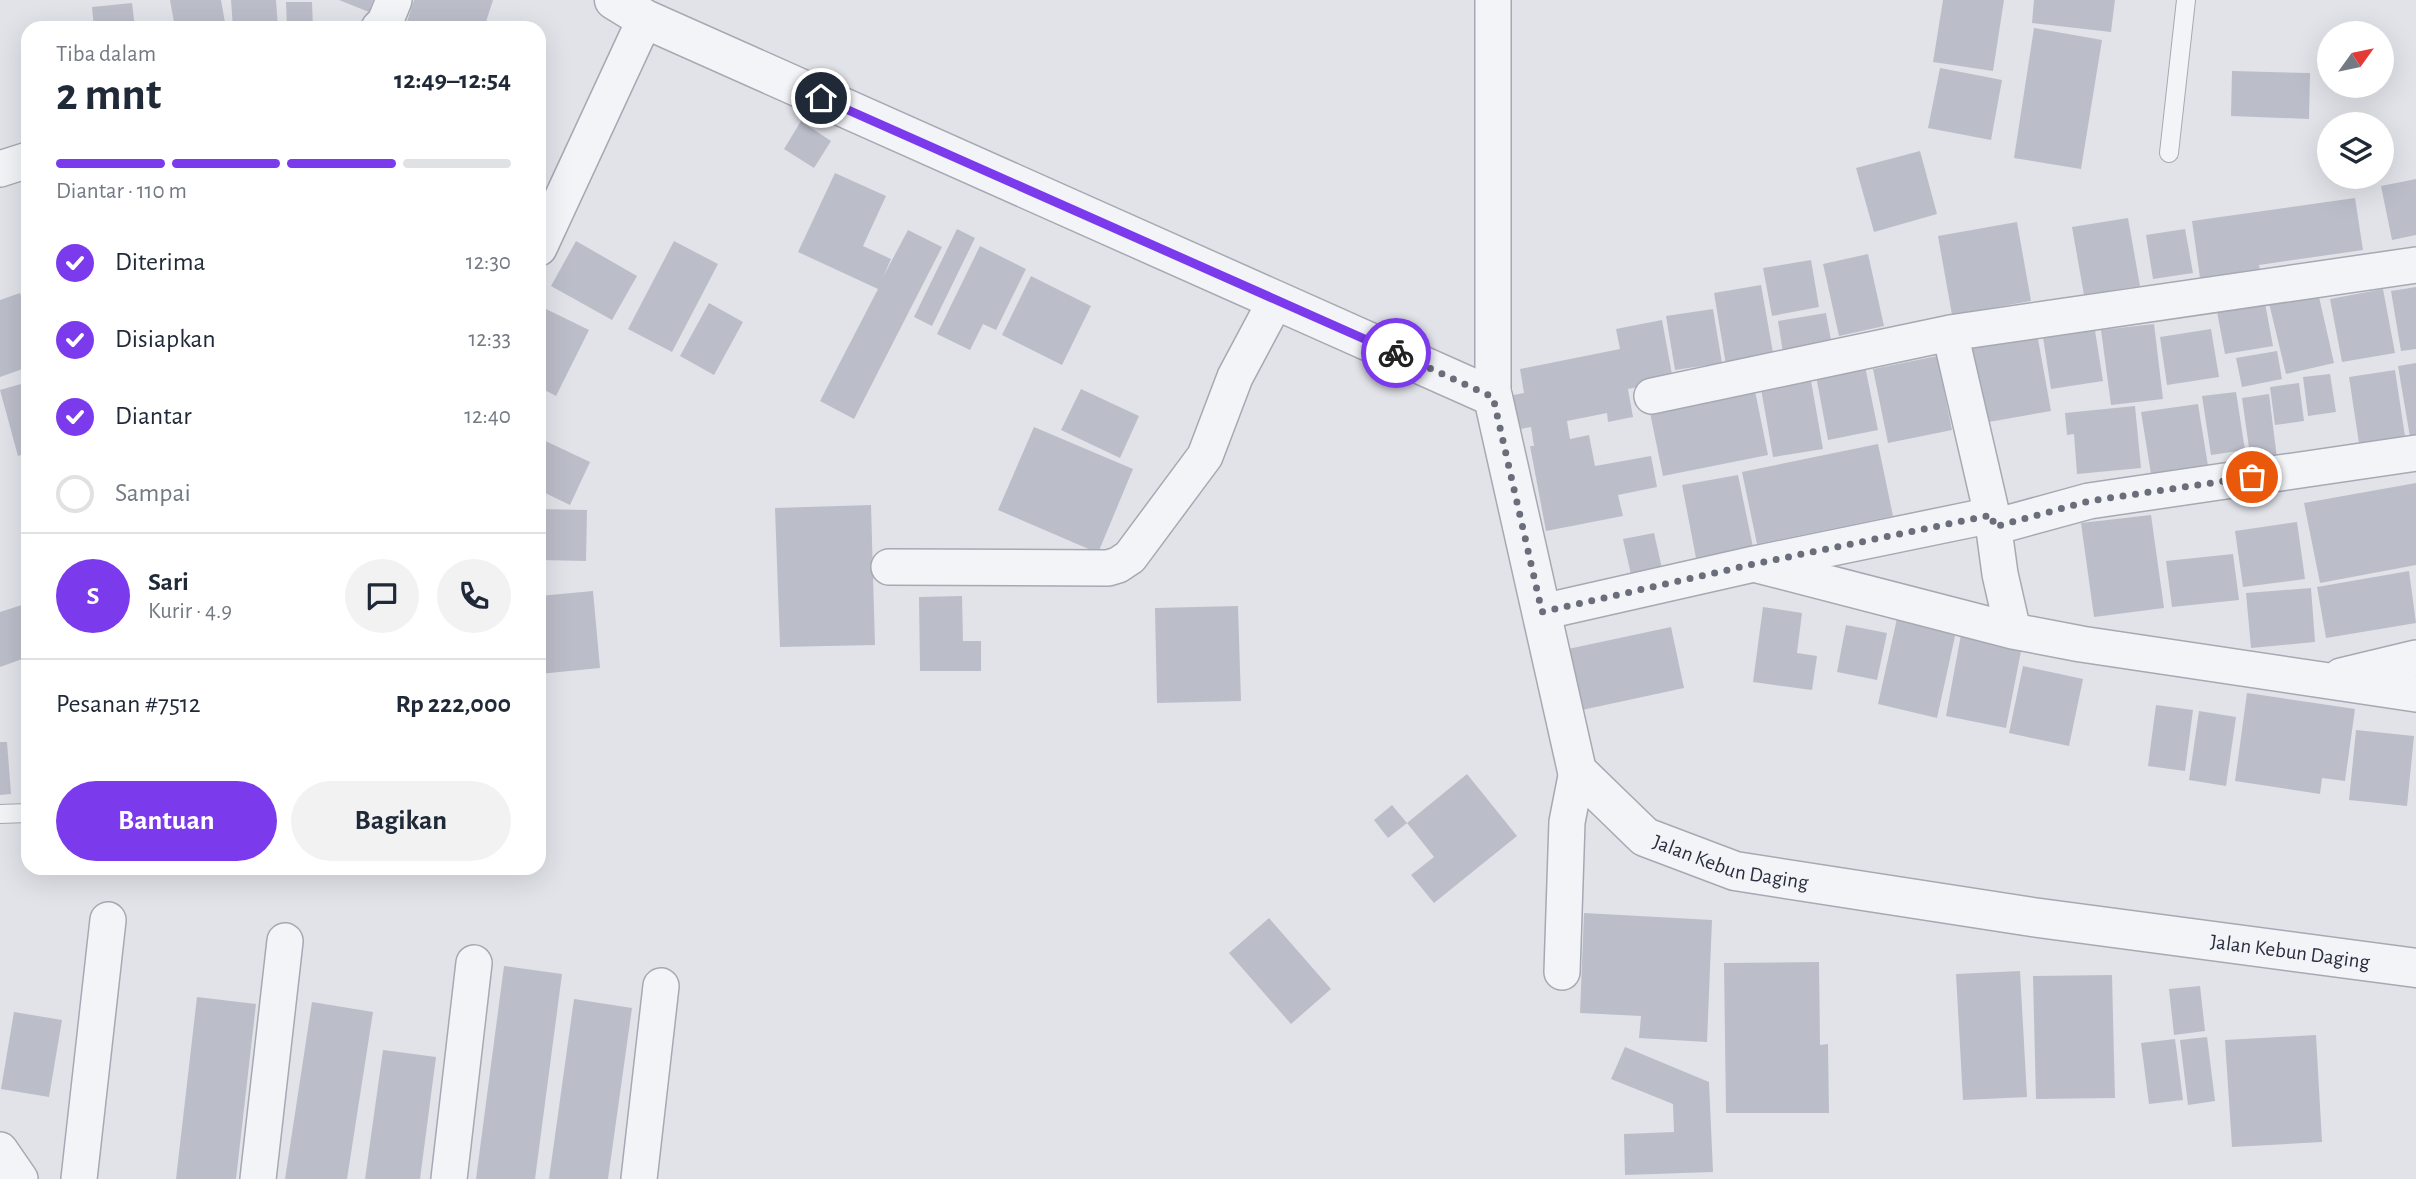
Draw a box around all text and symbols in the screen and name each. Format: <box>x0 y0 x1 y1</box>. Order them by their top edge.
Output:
north arrow <box>2317 21 2394 98</box>
map controls <box>2317 21 2394 189</box>
text: Tiba dalam <box>56 43 156 66</box>
text: 12:49–12:54 <box>394 67 511 93</box>
pin <box>791 68 851 128</box>
text: 2 mnt <box>56 72 161 118</box>
icon: home <box>802 79 840 117</box>
button: layers <box>2317 112 2394 189</box>
text: Diantar · 110 m <box>56 180 187 203</box>
icon: check <box>56 244 94 282</box>
text: Diterima <box>115 249 206 275</box>
text: 12:30 <box>466 251 511 274</box>
courier <box>1361 318 1431 388</box>
icon: check <box>56 321 94 359</box>
text: Disiapkan <box>115 326 216 352</box>
text: 12:33 <box>468 328 511 351</box>
icon: bike <box>1377 334 1415 372</box>
icon: check <box>56 398 94 436</box>
text: Diantar <box>115 403 192 429</box>
text: 12:40 <box>464 405 511 428</box>
pin <box>2222 447 2282 507</box>
icon: bag <box>2233 458 2271 496</box>
text: Sampai <box>115 480 191 506</box>
button: chat <box>345 559 419 633</box>
button: phone <box>437 559 511 633</box>
text: Sari <box>148 569 189 595</box>
text: S <box>87 583 99 609</box>
text: Kurir · 4.9 <box>148 600 232 623</box>
text: Pesanan #7512 <box>56 691 201 717</box>
text: Rp 222,000 <box>395 691 511 717</box>
button: Bantuan <box>56 781 277 861</box>
button: Bagikan <box>291 781 511 861</box>
street label: Jalan Kebun Daging <box>1650 831 1811 893</box>
street label: Jalan Kebun Daging <box>2209 930 2372 972</box>

